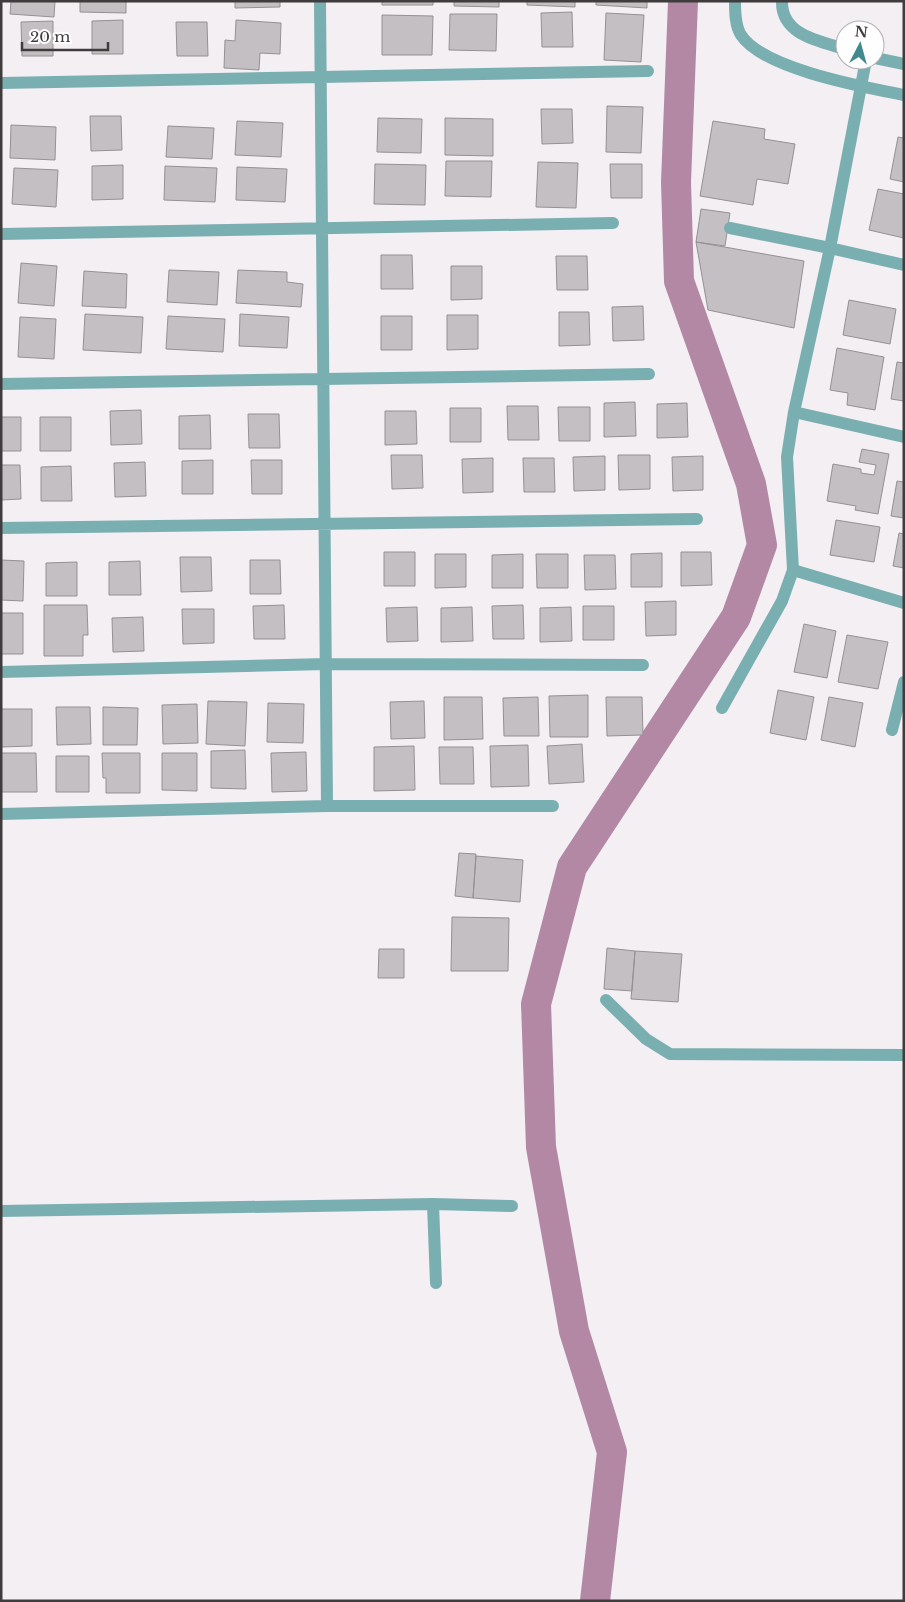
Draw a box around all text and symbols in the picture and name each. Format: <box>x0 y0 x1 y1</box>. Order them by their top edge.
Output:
scale bar <box>22 20 109 52</box>
north arrow <box>835 20 885 70</box>
text: N <box>854 22 869 42</box>
text: 20 m <box>30 27 70 46</box>

